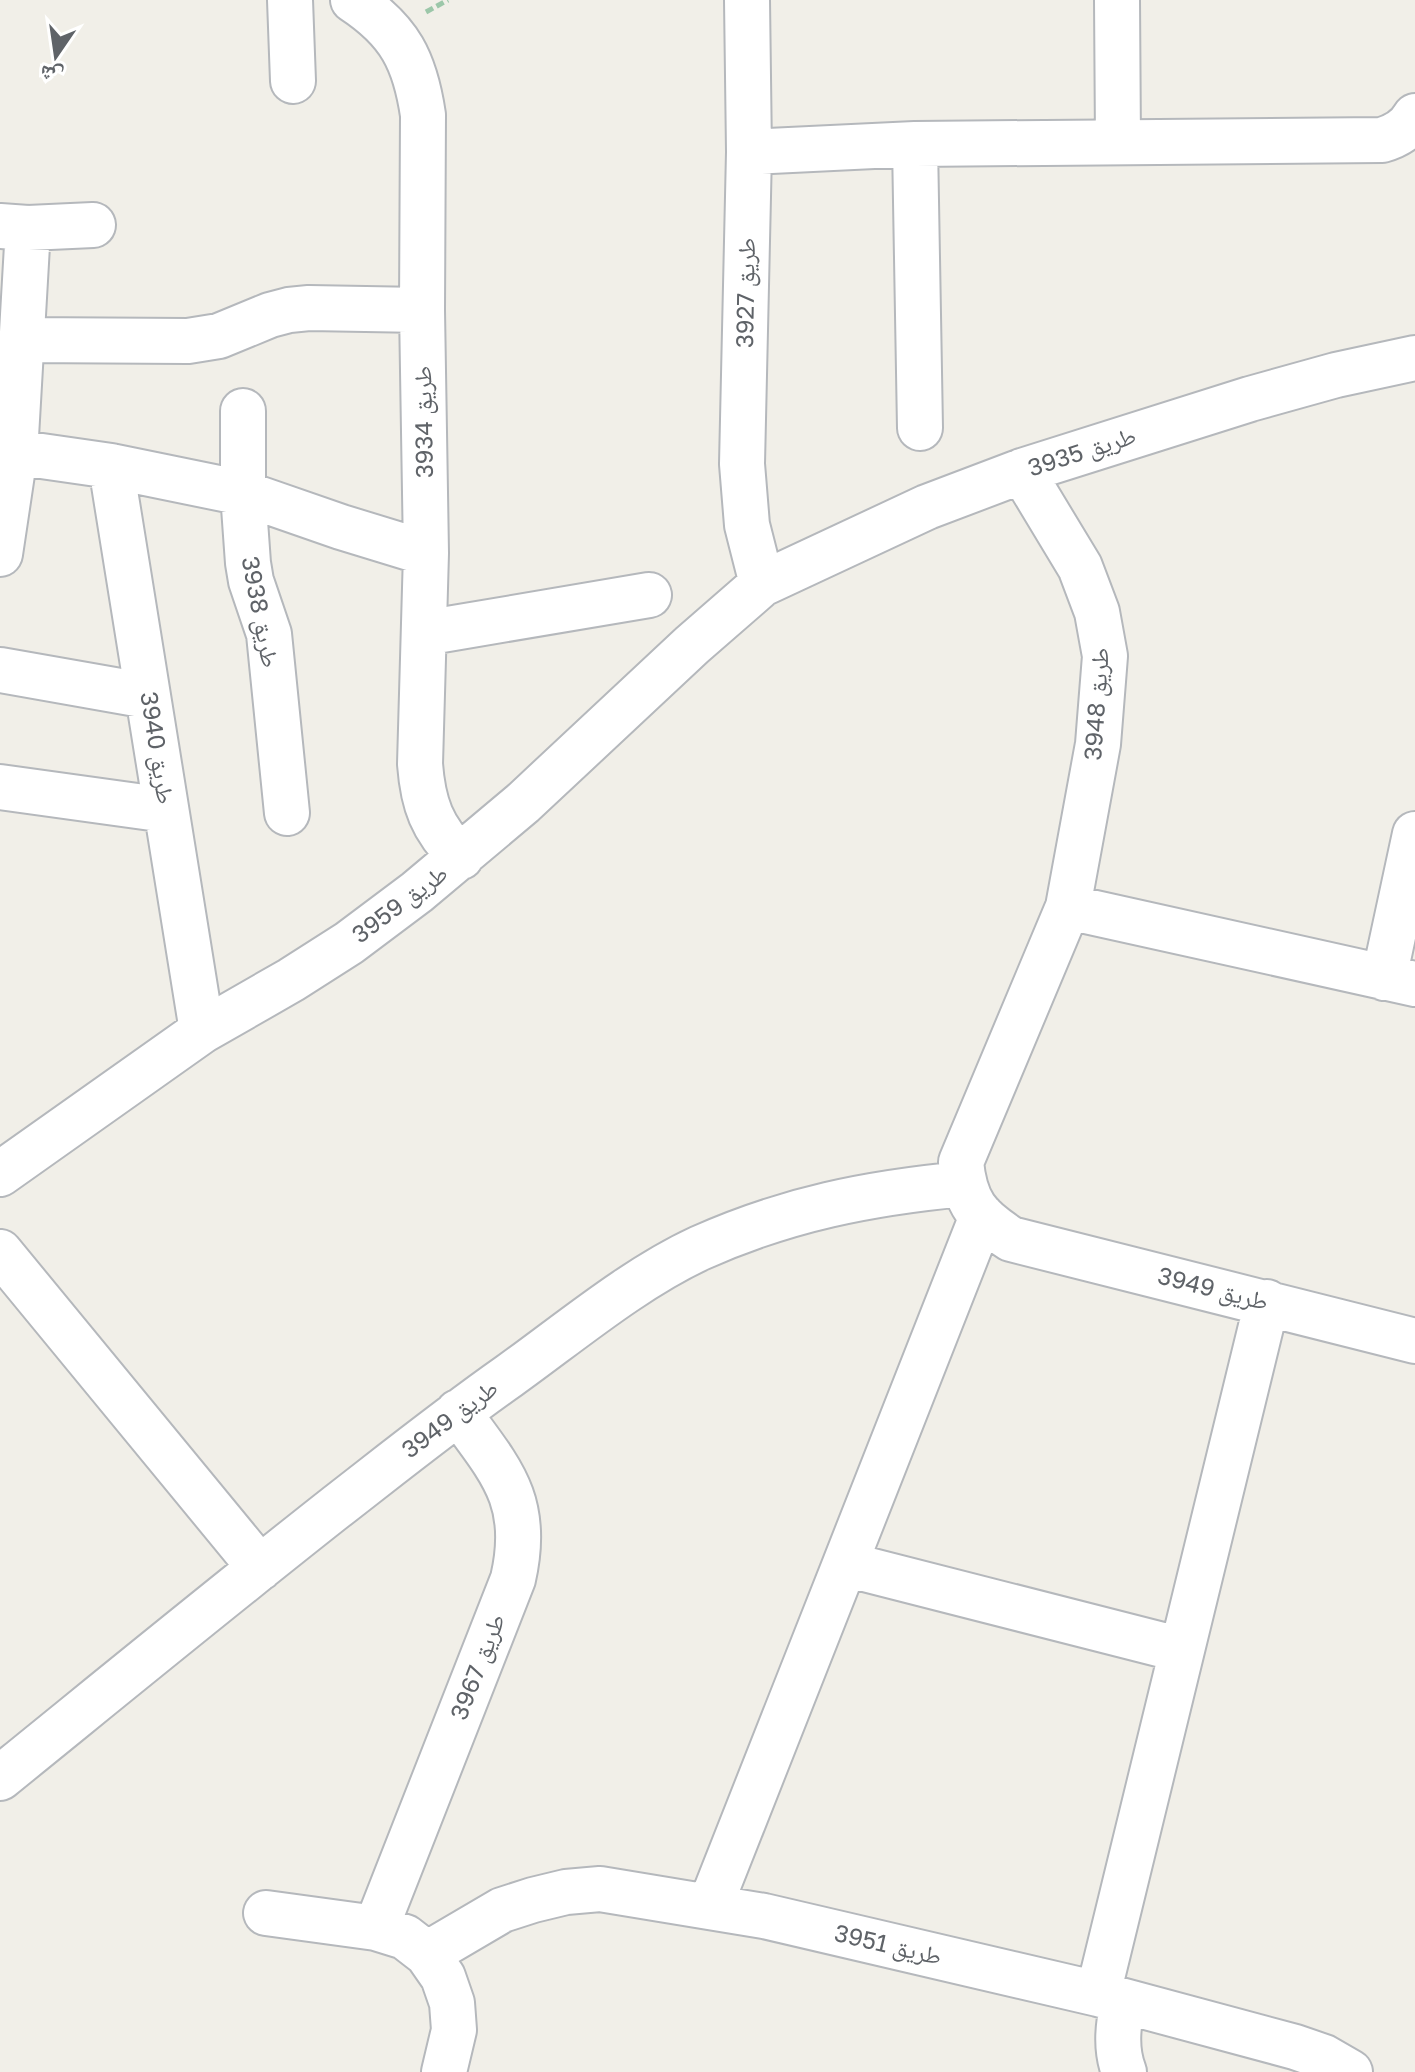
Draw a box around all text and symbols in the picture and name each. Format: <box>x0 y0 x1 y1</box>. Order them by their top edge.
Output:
north arrow <box>16 16 96 96</box>
text: ش <box>37 59 66 92</box>
street label: طريق 3927 <box>729 238 761 348</box>
street label: طريق 3934 <box>407 366 439 478</box>
street label: طريق 3935 <box>1024 420 1139 483</box>
street label: طريق 3938 <box>236 554 286 670</box>
street label: طريق 3948 <box>1077 647 1115 761</box>
street label: طريق 3940 <box>134 690 182 806</box>
street label: طريق 3959 <box>346 857 453 949</box>
street label: طريق 3949 <box>1155 1260 1272 1316</box>
street label: طريق 3949 <box>395 1372 504 1464</box>
street label: طريق 3967 <box>443 1609 511 1724</box>
street label: طريق 3951 <box>832 1917 945 1971</box>

